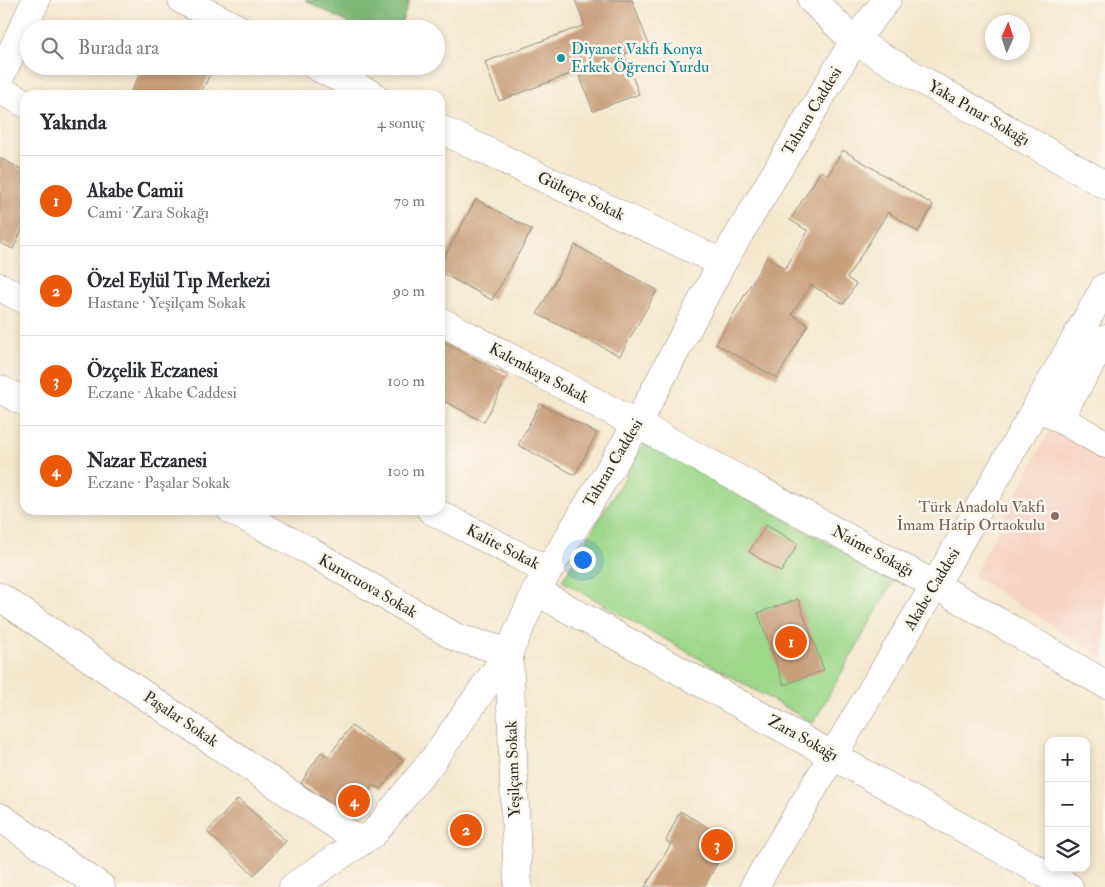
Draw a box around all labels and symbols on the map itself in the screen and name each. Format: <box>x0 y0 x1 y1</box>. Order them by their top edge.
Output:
north arrow <box>985 15 1030 60</box>
place label: Diyanet Vakfı Konya Erkek Öğrenci Yurdu <box>571 39 709 77</box>
marker: Diyanet Vakfı Konya Erkek Öğrenci Yurdu <box>555 52 567 64</box>
street label: Tahran Caddesi <box>778 63 846 159</box>
street label: Yaka Pınar Sokağı <box>925 76 1033 150</box>
street label: Gültepe Sokak <box>534 167 628 226</box>
street label: Kalemkaya Sokak <box>486 338 593 408</box>
street label: Tahran Caddesi <box>579 415 647 511</box>
place label: Türk Anadolu Vakfı İmam Hatip Ortaokulu <box>897 497 1045 536</box>
marker: Türk Anadolu Vakfı İmam Hatip Ortaokulu <box>1049 510 1061 522</box>
street label: Kalite Sokak <box>463 520 543 574</box>
street label: Naime Sokağı <box>829 521 917 581</box>
street label: Akabe Caddesi <box>899 544 964 635</box>
your location <box>570 547 596 573</box>
street label: Kurucuova Sokak <box>315 550 421 623</box>
pin: 1 <box>775 623 807 661</box>
street label: Paşalar Sokak <box>140 687 222 752</box>
street label: Zara Sokağı <box>764 711 842 765</box>
street label: Yeşilçam Sokak <box>501 720 525 818</box>
pin: 4 <box>338 782 370 820</box>
pin: 2 <box>450 811 482 849</box>
pin: 3 <box>701 826 733 864</box>

